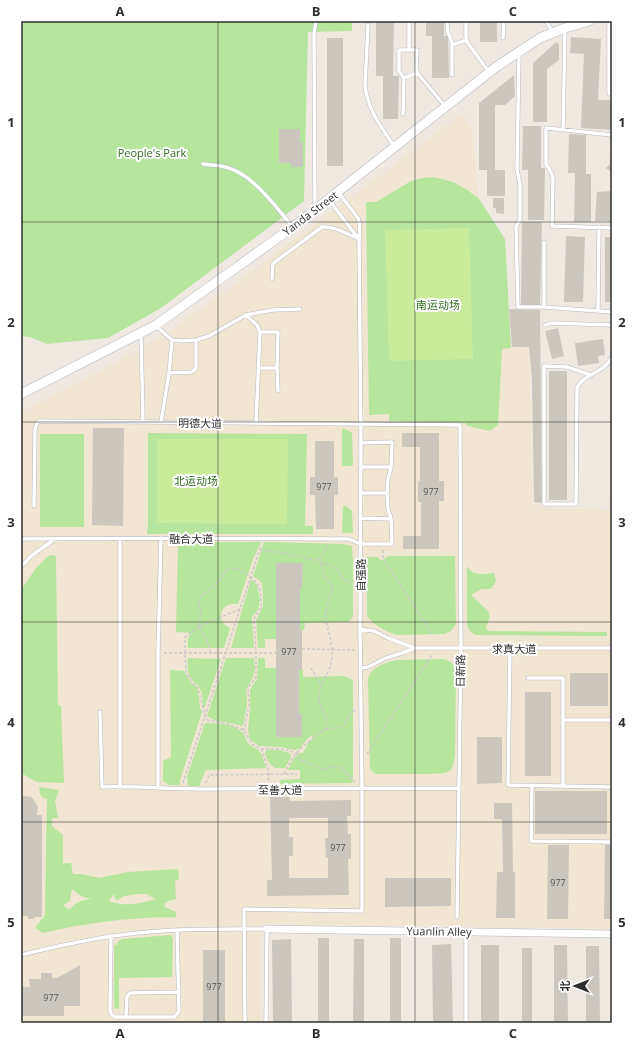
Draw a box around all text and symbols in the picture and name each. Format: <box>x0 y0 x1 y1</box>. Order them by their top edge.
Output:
text: A <box>116 2 125 20</box>
text: B <box>312 2 321 20</box>
text: C <box>509 2 517 20</box>
text: 1 <box>7 113 15 131</box>
text: 1 <box>618 113 626 131</box>
park label: People's Park <box>118 145 187 160</box>
street label: Yanda Street <box>279 187 341 239</box>
park label: 南运动场 <box>416 297 460 312</box>
text: 2 <box>7 313 15 331</box>
text: 2 <box>618 313 626 331</box>
street label: 明德大道 <box>178 415 222 431</box>
park label: 北运动场 <box>174 473 218 488</box>
house number: 977 <box>316 480 332 493</box>
house number: 977 <box>423 485 439 498</box>
text: 3 <box>7 513 15 531</box>
text: 3 <box>618 513 626 531</box>
street label: 融合大道 <box>169 531 213 546</box>
street label: 自强路 <box>353 559 368 592</box>
street label: 求真大道 <box>492 641 536 656</box>
house number: 977 <box>281 645 297 658</box>
street label: 日新路 <box>452 654 468 688</box>
text: 4 <box>7 713 15 731</box>
text: 4 <box>618 713 626 731</box>
street label: 至善大道 <box>258 782 302 797</box>
house number: 977 <box>330 841 346 854</box>
house number: 977 <box>550 876 566 889</box>
text: 5 <box>7 913 15 931</box>
text: 5 <box>618 913 626 931</box>
street label: Yuanlin Alley <box>406 923 472 939</box>
north arrow <box>555 966 595 1006</box>
house number: 977 <box>206 980 222 993</box>
text: 北 <box>557 981 572 992</box>
house number: 977 <box>43 991 59 1004</box>
text: A <box>116 1024 125 1042</box>
text: B <box>312 1024 321 1042</box>
text: C <box>509 1024 517 1042</box>

